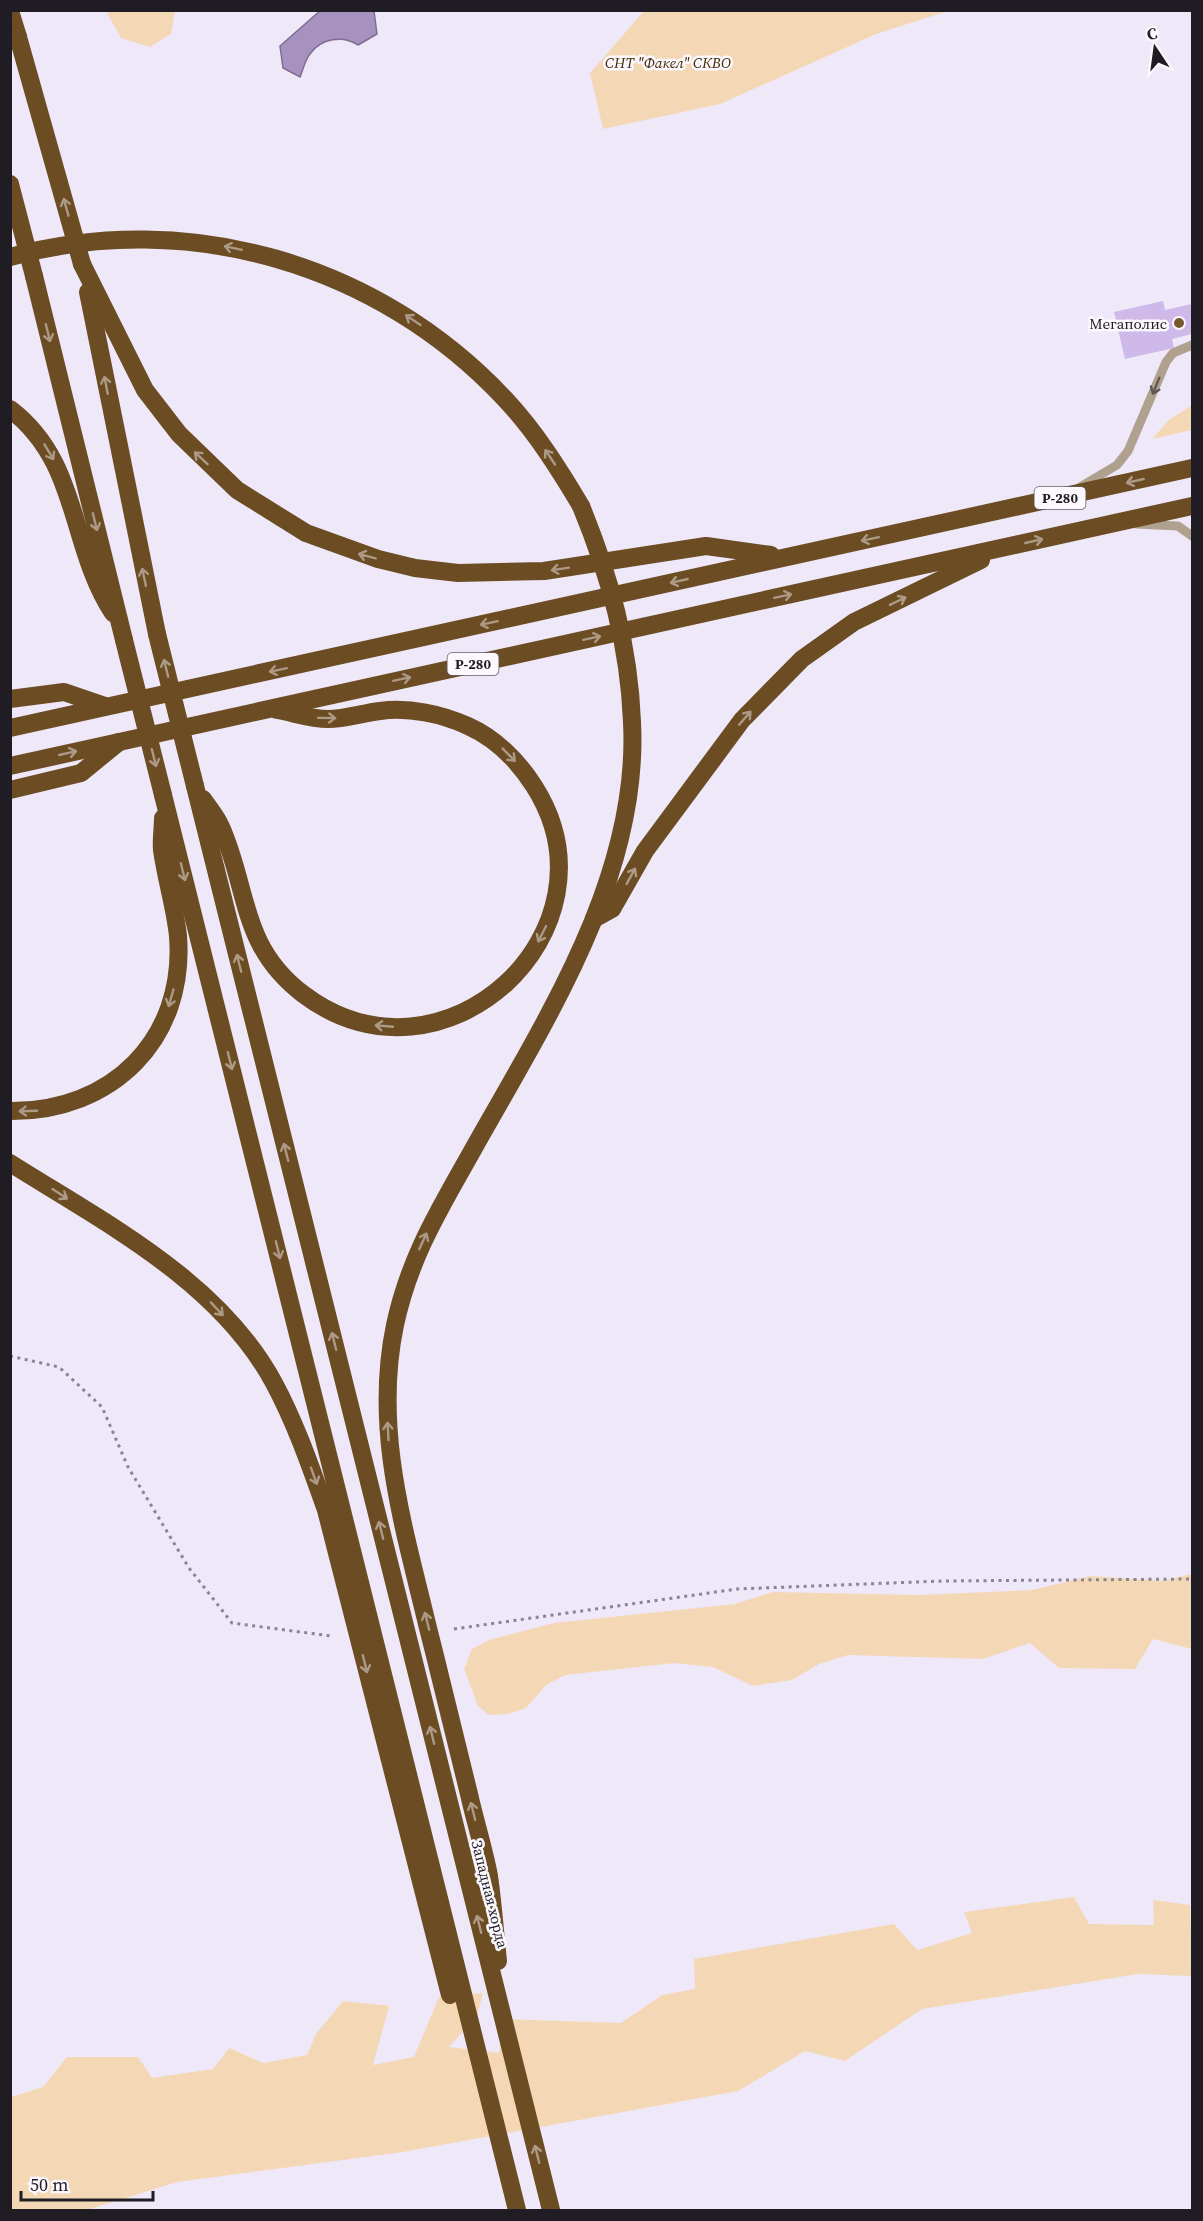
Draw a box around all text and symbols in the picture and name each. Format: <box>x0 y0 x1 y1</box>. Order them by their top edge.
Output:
north arrow <box>1125 18 1185 78</box>
text: С <box>1144 22 1159 45</box>
park label: СНТ "Факел" СКВО <box>605 52 731 73</box>
one-way arrow <box>60 198 71 217</box>
one-way arrow <box>224 242 243 253</box>
place label: Мегаполис <box>1089 313 1167 334</box>
one-way arrow <box>404 314 421 327</box>
marker: Мегаполис <box>1172 316 1186 330</box>
one-way arrow <box>42 323 54 342</box>
one-way arrow <box>100 376 111 396</box>
one-way arrow <box>1150 376 1161 395</box>
one-way arrow <box>44 443 56 460</box>
one-way arrow <box>544 449 556 466</box>
one-way arrow <box>194 451 209 465</box>
one-way arrow <box>1126 476 1146 487</box>
road number: Р-280 <box>1034 487 1086 509</box>
one-way arrow <box>90 513 102 532</box>
one-way arrow <box>861 534 880 545</box>
one-way arrow <box>1024 535 1043 547</box>
one-way arrow <box>358 550 377 561</box>
one-way arrow <box>550 563 570 574</box>
one-way arrow <box>138 567 150 586</box>
one-way arrow <box>670 575 689 587</box>
one-way arrow <box>773 590 792 602</box>
one-way arrow <box>889 594 907 606</box>
one-way arrow <box>480 618 499 630</box>
one-way arrow <box>582 632 601 643</box>
road number: Р-280 <box>448 653 498 675</box>
one-way arrow <box>159 659 171 678</box>
one-way arrow <box>269 664 288 676</box>
one-way arrow <box>392 673 411 685</box>
one-way arrow <box>738 711 752 726</box>
one-way arrow <box>316 712 336 723</box>
one-way arrow <box>58 746 77 758</box>
one-way arrow <box>149 748 161 767</box>
one-way arrow <box>502 748 517 762</box>
one-way arrow <box>177 862 189 881</box>
one-way arrow <box>625 868 637 885</box>
one-way arrow <box>536 925 548 943</box>
one-way arrow <box>232 953 244 972</box>
one-way arrow <box>165 988 176 1007</box>
one-way arrow <box>375 1020 395 1031</box>
one-way arrow <box>225 1051 237 1070</box>
one-way arrow <box>19 1105 39 1117</box>
one-way arrow <box>280 1143 292 1162</box>
one-way arrow <box>51 1189 68 1201</box>
one-way arrow <box>417 1233 429 1251</box>
one-way arrow <box>272 1240 284 1259</box>
one-way arrow <box>210 1302 224 1317</box>
one-way arrow <box>327 1332 339 1351</box>
one-way arrow <box>382 1421 393 1441</box>
one-way arrow <box>309 1466 320 1485</box>
one-way arrow <box>375 1521 387 1540</box>
one-way arrow <box>420 1612 432 1631</box>
one-way arrow <box>360 1654 372 1673</box>
one-way arrow <box>426 1725 437 1744</box>
one-way arrow <box>466 1802 478 1821</box>
street label: Западная хорда <box>466 1838 514 1950</box>
one-way arrow <box>473 1915 485 1934</box>
one-way arrow <box>530 2145 542 2164</box>
scale bar <box>21 2164 153 2202</box>
text: 50 m <box>30 2172 68 2197</box>

